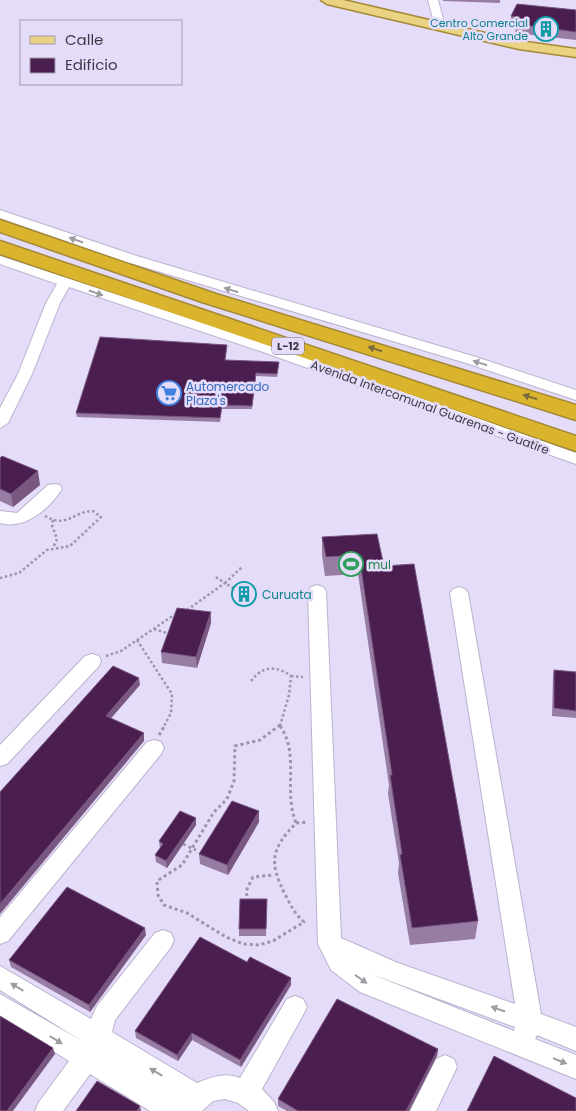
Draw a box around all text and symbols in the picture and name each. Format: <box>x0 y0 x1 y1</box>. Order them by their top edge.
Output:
place label: Centro Comercial Alto Grande <box>430 15 528 44</box>
building icon: Centro Comercial Alto Grande <box>533 16 559 42</box>
legend <box>20 20 182 85</box>
text: Calle <box>65 29 103 50</box>
text: Edificio <box>65 54 118 75</box>
one-way arrow <box>69 236 84 243</box>
one-way arrow <box>224 285 239 293</box>
one-way arrow <box>88 290 103 297</box>
road number: L-12 <box>272 338 304 354</box>
one-way arrow <box>367 344 382 352</box>
street label: Avenida Intercomunal Guarenas - Guatire <box>308 356 552 458</box>
one-way arrow <box>472 359 487 367</box>
place label: Automercado Plaza's <box>186 378 270 409</box>
supermarket icon: Automercado Plaza's <box>156 380 182 406</box>
one-way arrow <box>522 393 537 400</box>
sports icon: mul <box>338 551 364 577</box>
place label: mul <box>368 556 391 573</box>
building icon: Curuata <box>231 581 257 607</box>
place label: Curuata <box>262 586 312 603</box>
one-way arrow <box>355 974 368 984</box>
one-way arrow <box>11 982 24 992</box>
one-way arrow <box>490 1005 505 1013</box>
one-way arrow <box>50 1035 63 1044</box>
one-way arrow <box>553 1057 568 1065</box>
one-way arrow <box>149 1067 162 1076</box>

